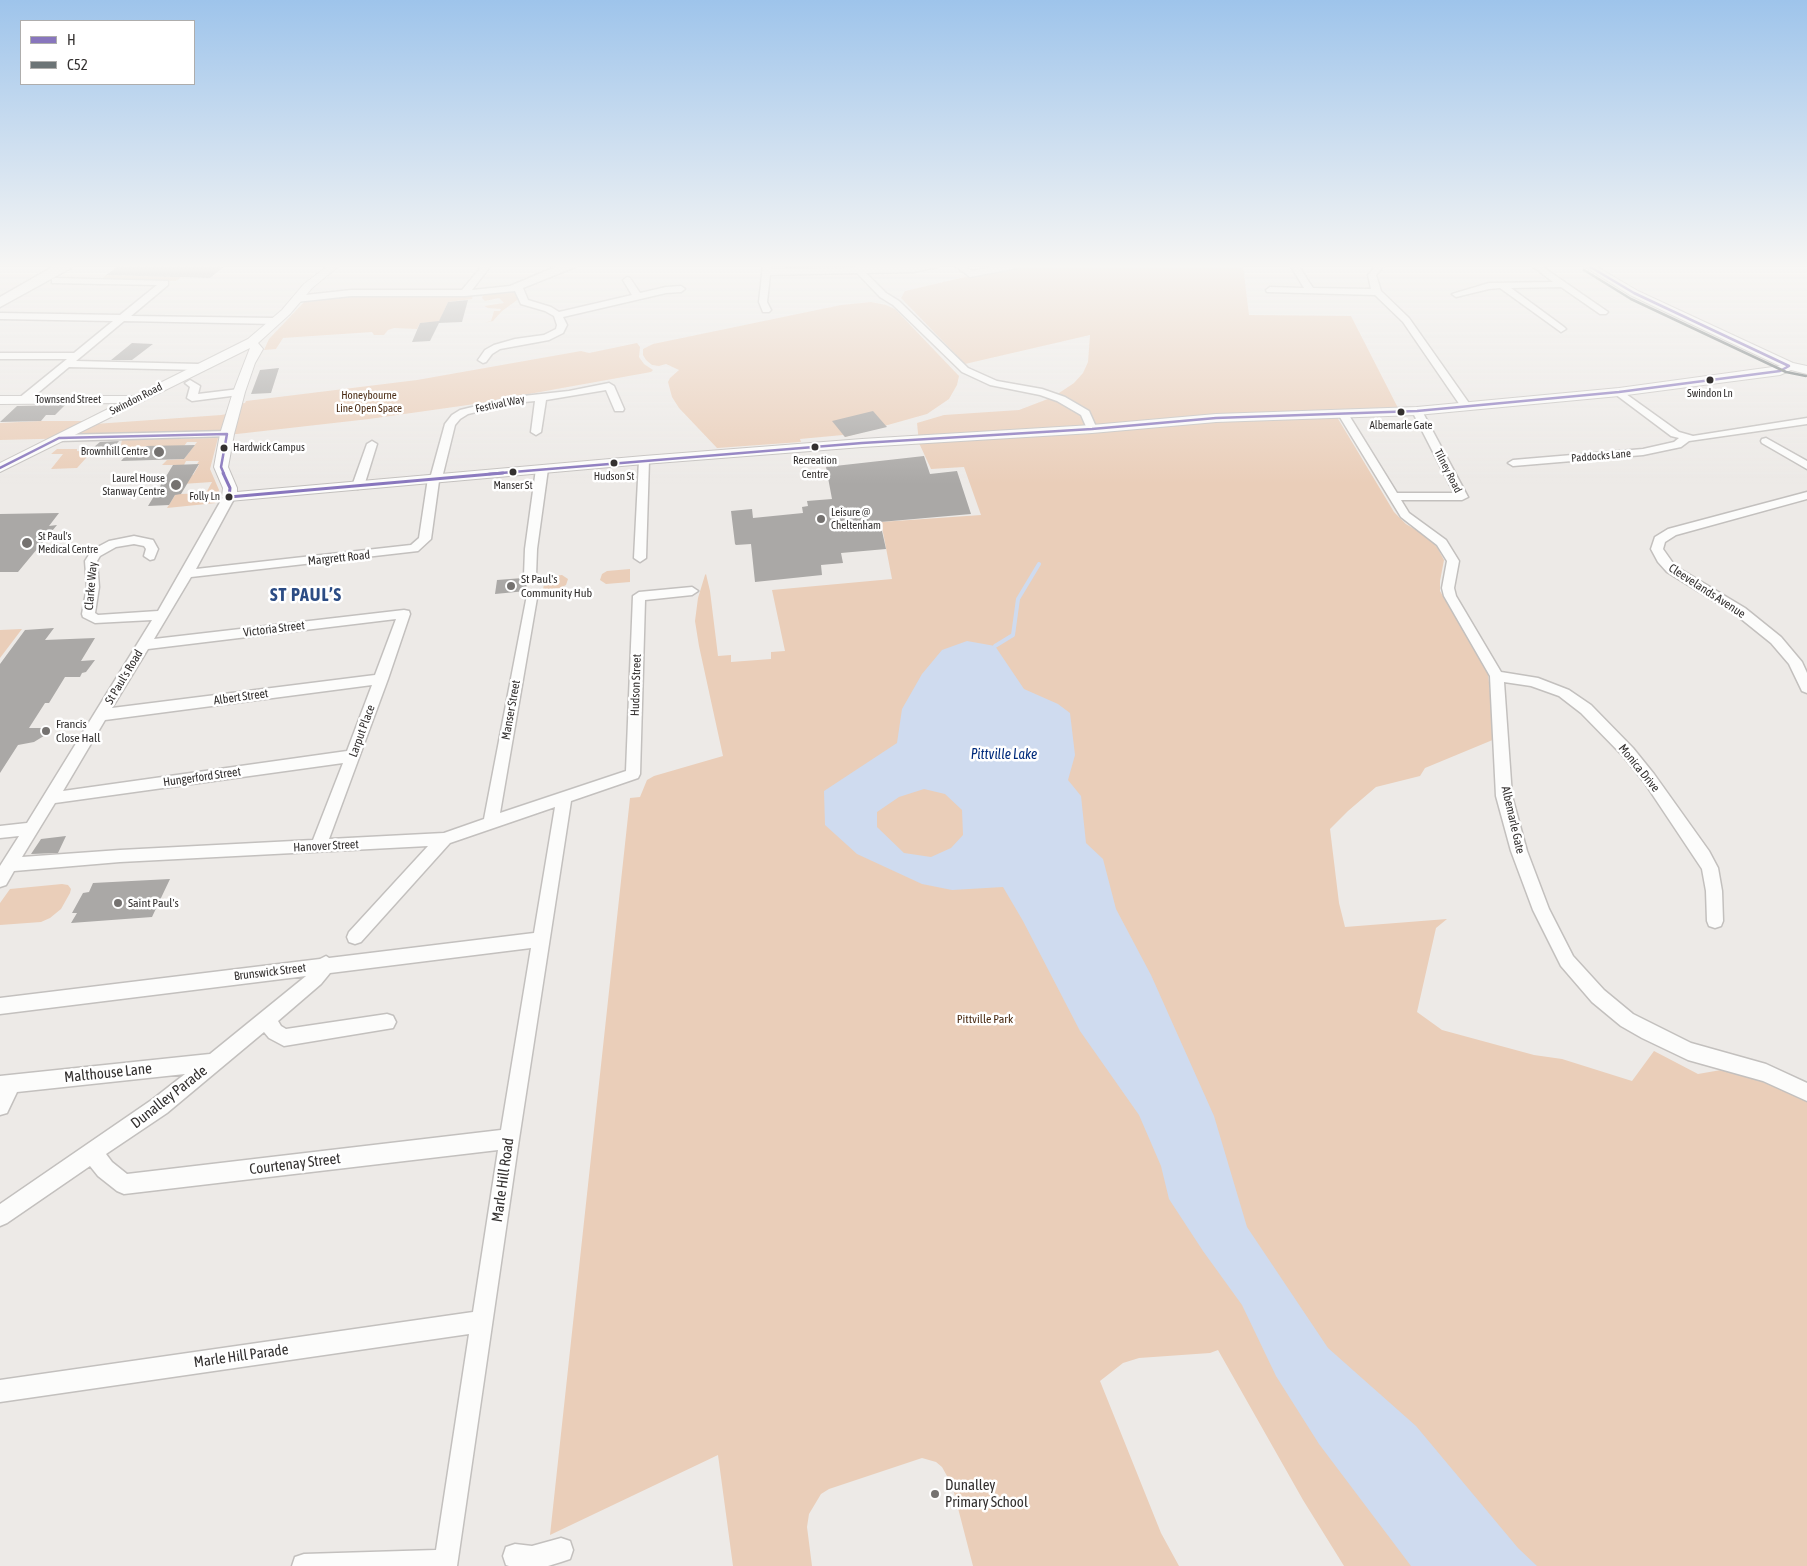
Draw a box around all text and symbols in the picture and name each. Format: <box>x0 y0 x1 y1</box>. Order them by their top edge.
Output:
legend <box>20 20 195 85</box>
text: H <box>67 31 76 48</box>
text: C52 <box>67 56 88 73</box>
marker: Swindon Ln <box>1705 375 1715 385</box>
street label: Swindon Road <box>108 380 164 418</box>
place label: Swindon Ln <box>1687 387 1733 401</box>
park label: Honeybourne Line Open Space <box>336 389 402 415</box>
street label: Festival Way <box>474 392 526 416</box>
street label: Townsend Street <box>35 393 101 407</box>
marker: Albemarle Gate <box>1396 407 1406 417</box>
place label: Albemarle Gate <box>1369 419 1433 433</box>
place label: Hardwick Campus <box>233 441 305 455</box>
marker: Recreation Centre <box>810 442 820 452</box>
marker: Hardwick Campus <box>219 443 229 453</box>
place label: Brownhill Centre <box>81 445 148 459</box>
marker: Brownhill Centre <box>152 445 166 459</box>
street label: Tilney Road <box>1431 447 1465 495</box>
street label: Paddocks Lane <box>1571 447 1631 465</box>
place label: Recreation Centre <box>793 454 837 480</box>
marker: Hudson St <box>609 458 619 468</box>
marker: Manser St <box>508 467 518 477</box>
place label: Hudson St <box>594 470 634 484</box>
place label: Laurel House Stanway Centre <box>102 472 165 498</box>
marker: Laurel House Stanway Centre <box>169 478 183 492</box>
place label: Manser St <box>493 479 533 493</box>
place label: Folly Ln <box>189 490 220 504</box>
marker: Folly Ln <box>224 492 234 502</box>
place label: Leisure @ Cheltenham <box>831 506 881 532</box>
marker: Leisure @ Cheltenham <box>815 513 827 525</box>
place label: St Paul's Medical Centre <box>38 530 98 556</box>
marker: St Paul's Medical Centre <box>20 536 34 550</box>
street label: Margrett Road <box>307 548 371 568</box>
street label: Clarke Way <box>82 561 100 611</box>
street label: Cleevelands Avenue <box>1666 561 1748 621</box>
place label: St Paul's Community Hub <box>521 572 592 600</box>
marker: St Paul's Community Hub <box>505 580 517 592</box>
district label: ST PAUL’S <box>269 584 343 606</box>
street label: Victoria Street <box>242 618 306 640</box>
street label: St Paul's Road <box>102 647 146 707</box>
street label: Hudson Street <box>628 654 644 716</box>
street label: Manser Street <box>499 679 523 741</box>
street label: Albert Street <box>213 686 269 708</box>
street label: Larput Place <box>346 703 378 759</box>
place label: Francis Close Hall <box>56 717 100 745</box>
marker: Francis Close Hall <box>40 725 52 737</box>
street label: Monica Drive <box>1615 741 1663 795</box>
water label: Pittville Lake <box>971 747 1037 763</box>
street label: Hungerford Street <box>162 764 242 790</box>
street label: Albemarle Gate <box>1498 785 1528 855</box>
street label: Hanover Street <box>293 837 359 855</box>
place label: Saint Paul's <box>128 896 179 910</box>
marker: Saint Paul's <box>112 897 124 909</box>
street label: Brunswick Street <box>233 960 307 984</box>
park label: Pittville Park <box>957 1012 1013 1026</box>
street label: Malthouse Lane <box>63 1059 153 1087</box>
street label: Dunalley Parade <box>127 1062 211 1132</box>
street label: Marle Hill Road <box>488 1137 518 1223</box>
street label: Courtenay Street <box>248 1149 342 1179</box>
street label: Marle Hill Parade <box>193 1340 289 1372</box>
place label: Dunalley Primary School <box>945 1476 1028 1511</box>
marker: Dunalley Primary School <box>929 1488 941 1500</box>

